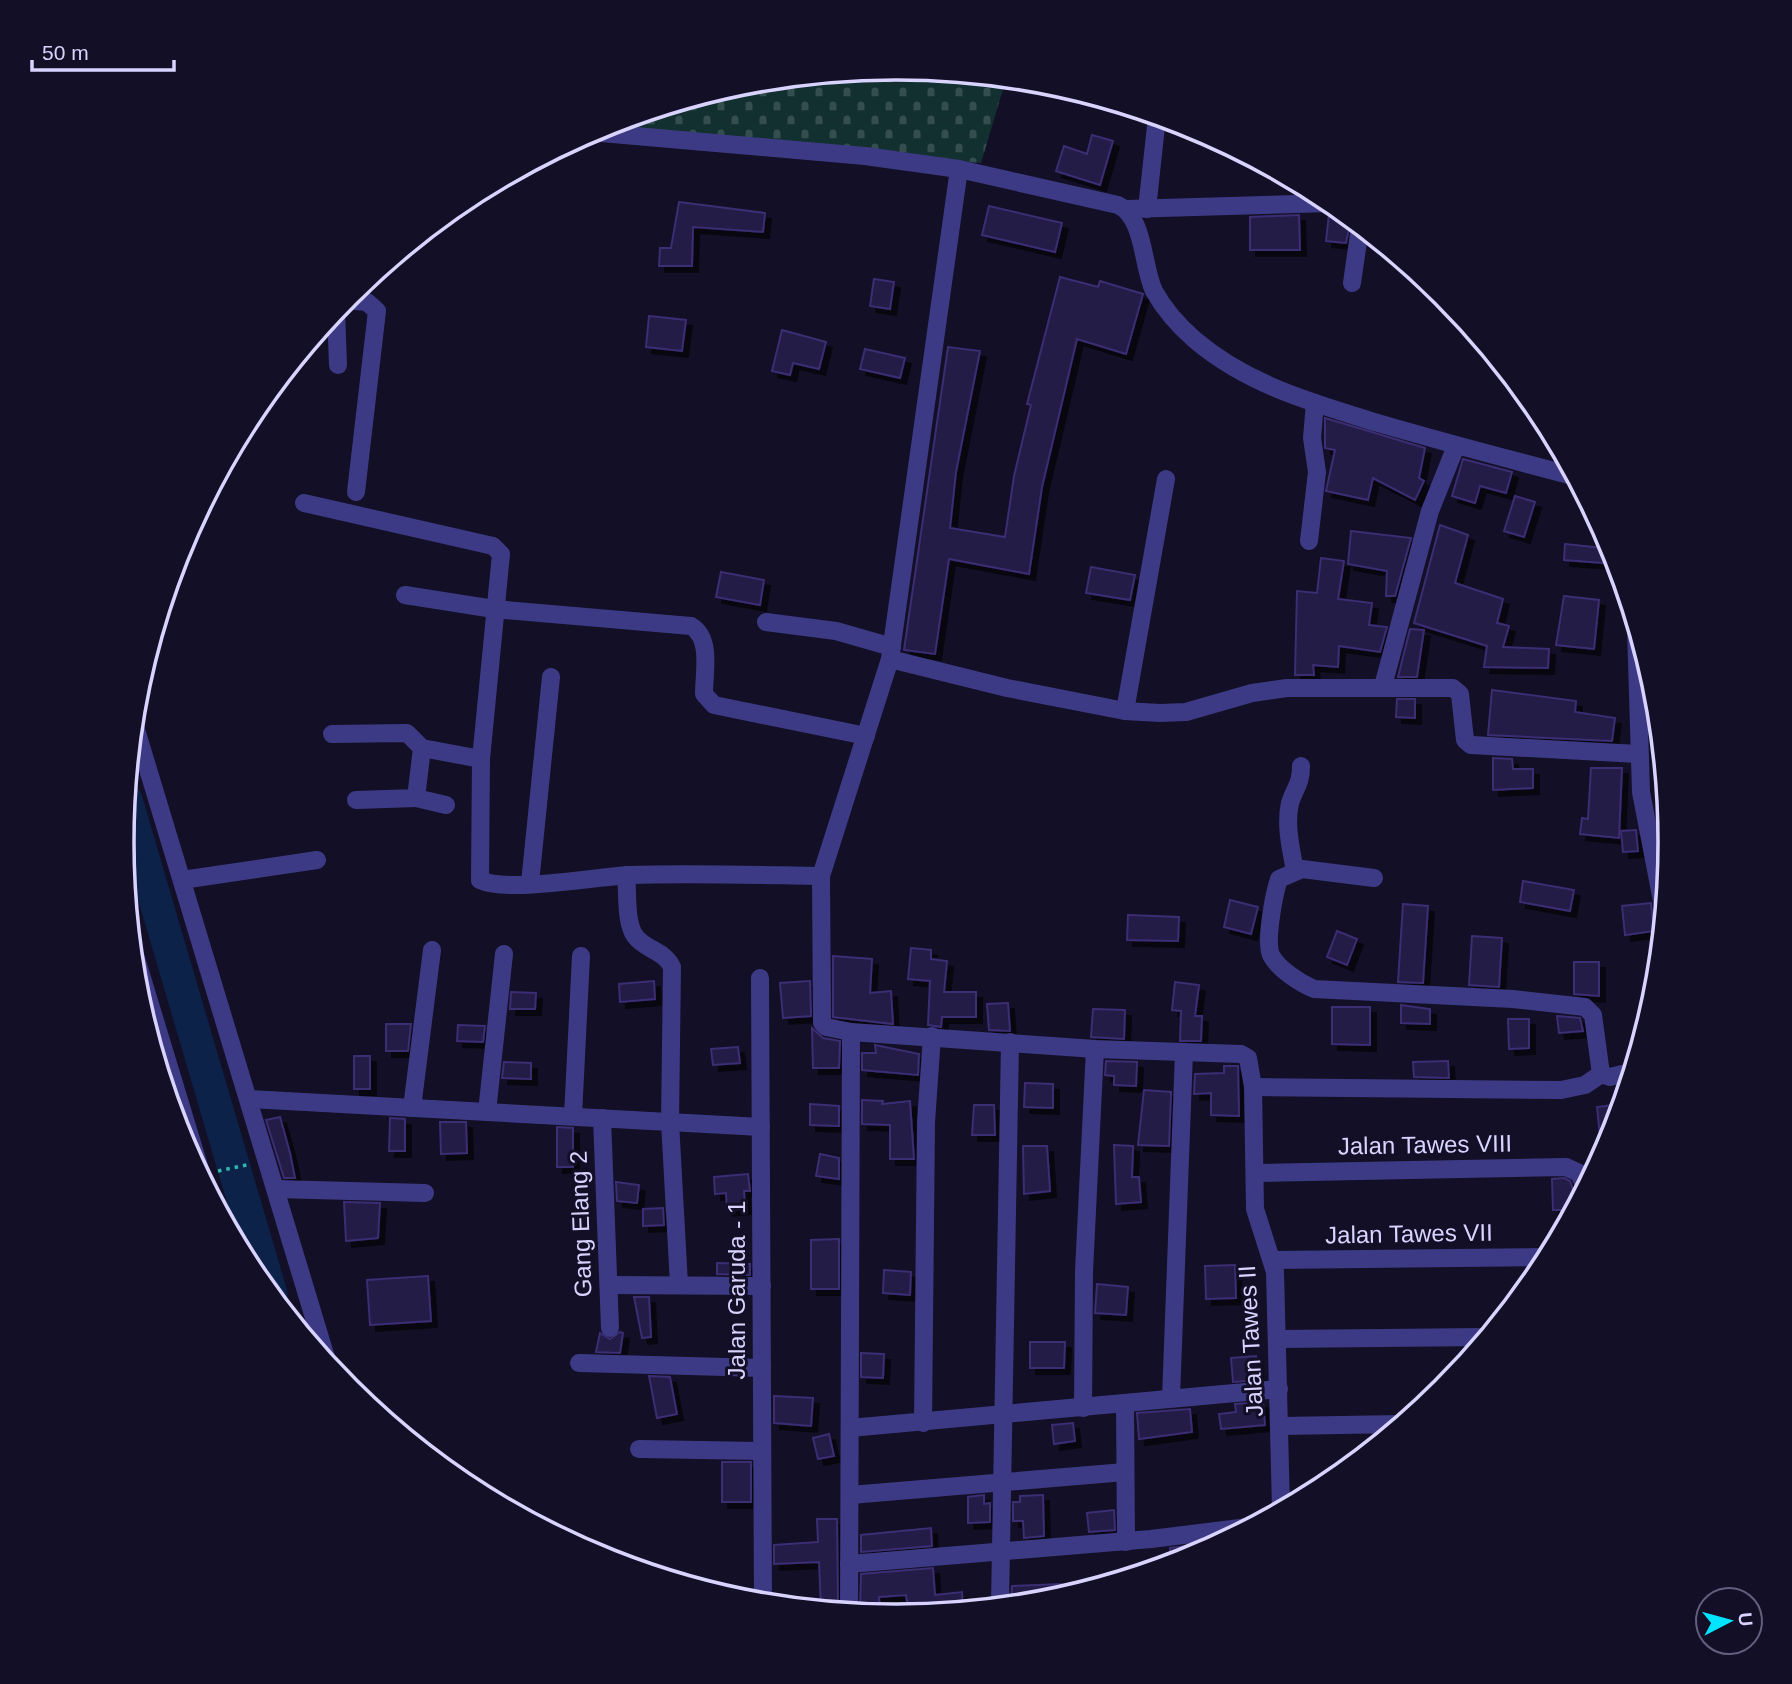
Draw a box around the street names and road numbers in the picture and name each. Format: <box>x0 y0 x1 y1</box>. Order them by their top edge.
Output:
street label: Jalan Tawes VIII <box>1338 1129 1512 1160</box>
street label: Gang Elang 2 <box>564 1150 597 1298</box>
street label: Jalan Garuda - 1 <box>723 1201 750 1379</box>
street label: Jalan Tawes VII <box>1325 1219 1493 1248</box>
street label: Jalan Tawes II <box>1233 1265 1268 1417</box>

